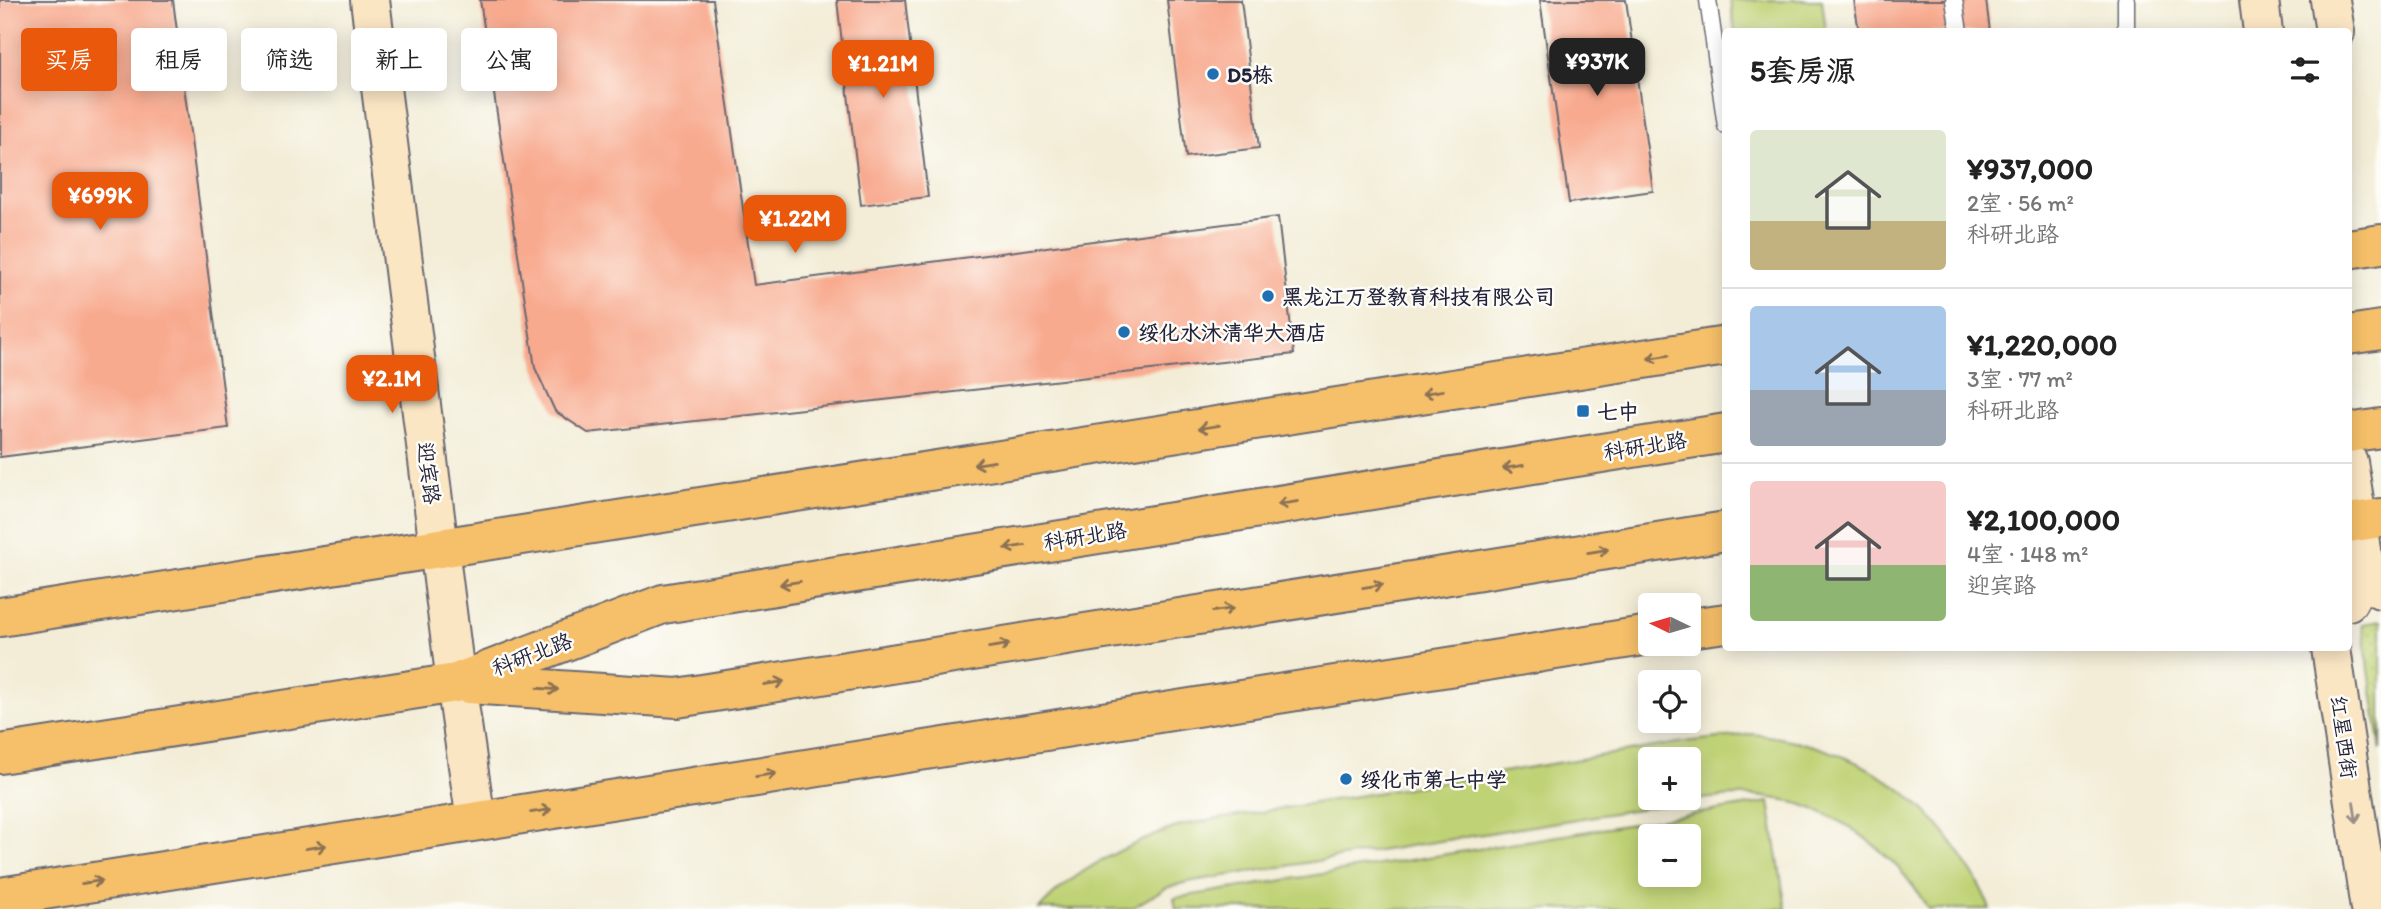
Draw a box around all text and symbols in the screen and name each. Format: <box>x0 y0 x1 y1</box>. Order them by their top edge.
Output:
chip: 买房 <box>21 28 117 91</box>
chip: 租房 <box>131 28 227 91</box>
chip: 筛选 <box>241 28 337 91</box>
chip: 新上 <box>351 28 447 91</box>
chip: 公寓 <box>461 28 557 91</box>
pin: ¥937K <box>1548 38 1646 98</box>
pin: ¥1.21M <box>826 41 940 100</box>
text: ¥937K <box>1565 47 1629 75</box>
text: ¥1.21M <box>848 49 918 77</box>
icon: filters <box>2286 51 2324 89</box>
text: 5套房源 <box>1750 52 1856 89</box>
place label: D5栋 <box>1227 62 1273 87</box>
marker: D5栋 <box>1205 66 1221 82</box>
text: ¥937,000 <box>1967 150 2093 187</box>
icon: home <box>1806 158 1890 242</box>
pin: ¥699K <box>51 173 149 232</box>
text: ¥699K <box>68 181 132 209</box>
text: 2室 · 56 m² <box>1967 189 2074 217</box>
pin: ¥1.22M <box>738 196 852 255</box>
text: ¥1.22M <box>759 204 831 232</box>
text: 科研北路 <box>1967 220 2059 248</box>
place label: 黑龙江万登教育科技有限公司 <box>1282 284 1555 309</box>
marker: 黑龙江万登教育科技有限公司 <box>1260 288 1276 304</box>
place label: 绥化水沐清华大酒店 <box>1138 320 1327 345</box>
marker: 绥化水沐清华大酒店 <box>1116 324 1132 340</box>
text: ¥1,220,000 <box>1967 326 2117 363</box>
icon: home <box>1806 334 1890 418</box>
one-way arrow <box>1647 351 1670 364</box>
pin: ¥2.1M <box>343 356 441 415</box>
text: ¥2.1M <box>362 364 422 392</box>
text: 3室 · 77 m² <box>1967 365 2073 393</box>
one-way arrow <box>1422 386 1445 399</box>
text: 科研北路 <box>1967 396 2059 424</box>
place label: 七中 <box>1597 399 1639 424</box>
marker: 七中 <box>1575 403 1591 419</box>
one-way arrow <box>1198 421 1220 434</box>
street label: 科研北路 <box>1602 427 1688 465</box>
street label: 迎宾路 <box>413 440 445 506</box>
one-way arrow <box>973 456 996 469</box>
one-way arrow <box>1502 461 1524 474</box>
one-way arrow <box>1277 497 1300 510</box>
text: ¥2,100,000 <box>1967 501 2120 538</box>
icon: home <box>1806 509 1890 593</box>
street label: 科研北路 <box>1042 517 1128 555</box>
text: 4室 · 148 m² <box>1967 540 2089 568</box>
one-way arrow <box>1004 541 1027 554</box>
one-way arrow <box>1586 544 1609 557</box>
text: 迎宾路 <box>1967 571 2036 599</box>
one-way arrow <box>779 577 802 590</box>
one-way arrow <box>1362 579 1384 592</box>
north arrow <box>1638 593 1701 656</box>
map controls <box>1638 593 1701 887</box>
one-way arrow <box>1211 603 1234 616</box>
street label: 科研北路 <box>488 627 576 681</box>
one-way arrow <box>987 639 1010 652</box>
button: locate <box>1638 670 1701 733</box>
one-way arrow <box>762 676 785 689</box>
one-way arrow <box>536 683 559 696</box>
street label: 红星西街 <box>2326 694 2362 780</box>
button: + <box>1638 747 1701 810</box>
place label: 绥化市第七中学 <box>1360 767 1507 792</box>
one-way arrow <box>754 768 777 781</box>
marker: 绥化市第七中学 <box>1338 771 1354 787</box>
one-way arrow <box>2349 800 2362 823</box>
one-way arrow <box>529 804 552 817</box>
button: − <box>1638 824 1701 887</box>
one-way arrow <box>304 840 327 853</box>
one-way arrow <box>80 875 103 888</box>

